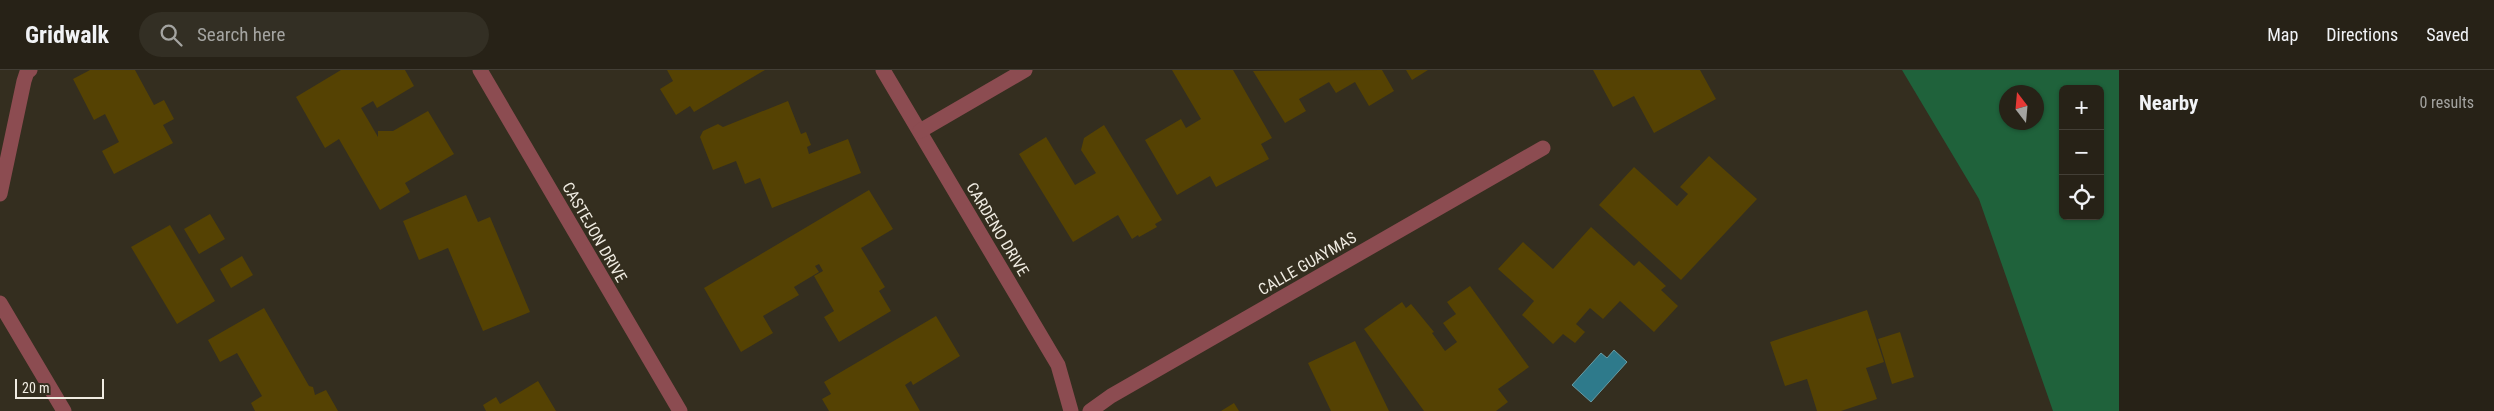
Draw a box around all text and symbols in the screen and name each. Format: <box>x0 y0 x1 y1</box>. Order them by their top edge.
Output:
search box <box>139 12 489 57</box>
text: Gridwalk <box>25 21 109 49</box>
icon: search <box>157 21 185 49</box>
text: Search here <box>197 23 285 46</box>
text: Map <box>2267 24 2298 45</box>
text: Directions <box>2326 24 2398 45</box>
text: Saved <box>2426 24 2469 45</box>
north arrow <box>1999 85 2044 130</box>
map controls <box>2059 85 2104 220</box>
button: + <box>2059 85 2104 130</box>
text: Nearby <box>2139 91 2198 115</box>
text: 0 results <box>2419 93 2474 112</box>
button: − <box>2059 130 2104 175</box>
button: locate <box>2059 175 2104 220</box>
street label: CASTEJON DRIVE <box>558 179 631 286</box>
street label: CARDENO DRIVE <box>962 179 1033 279</box>
street label: CALLE GUAYMAS <box>1255 228 1360 299</box>
scale bar <box>15 376 104 399</box>
text: 20 m <box>22 380 50 396</box>

